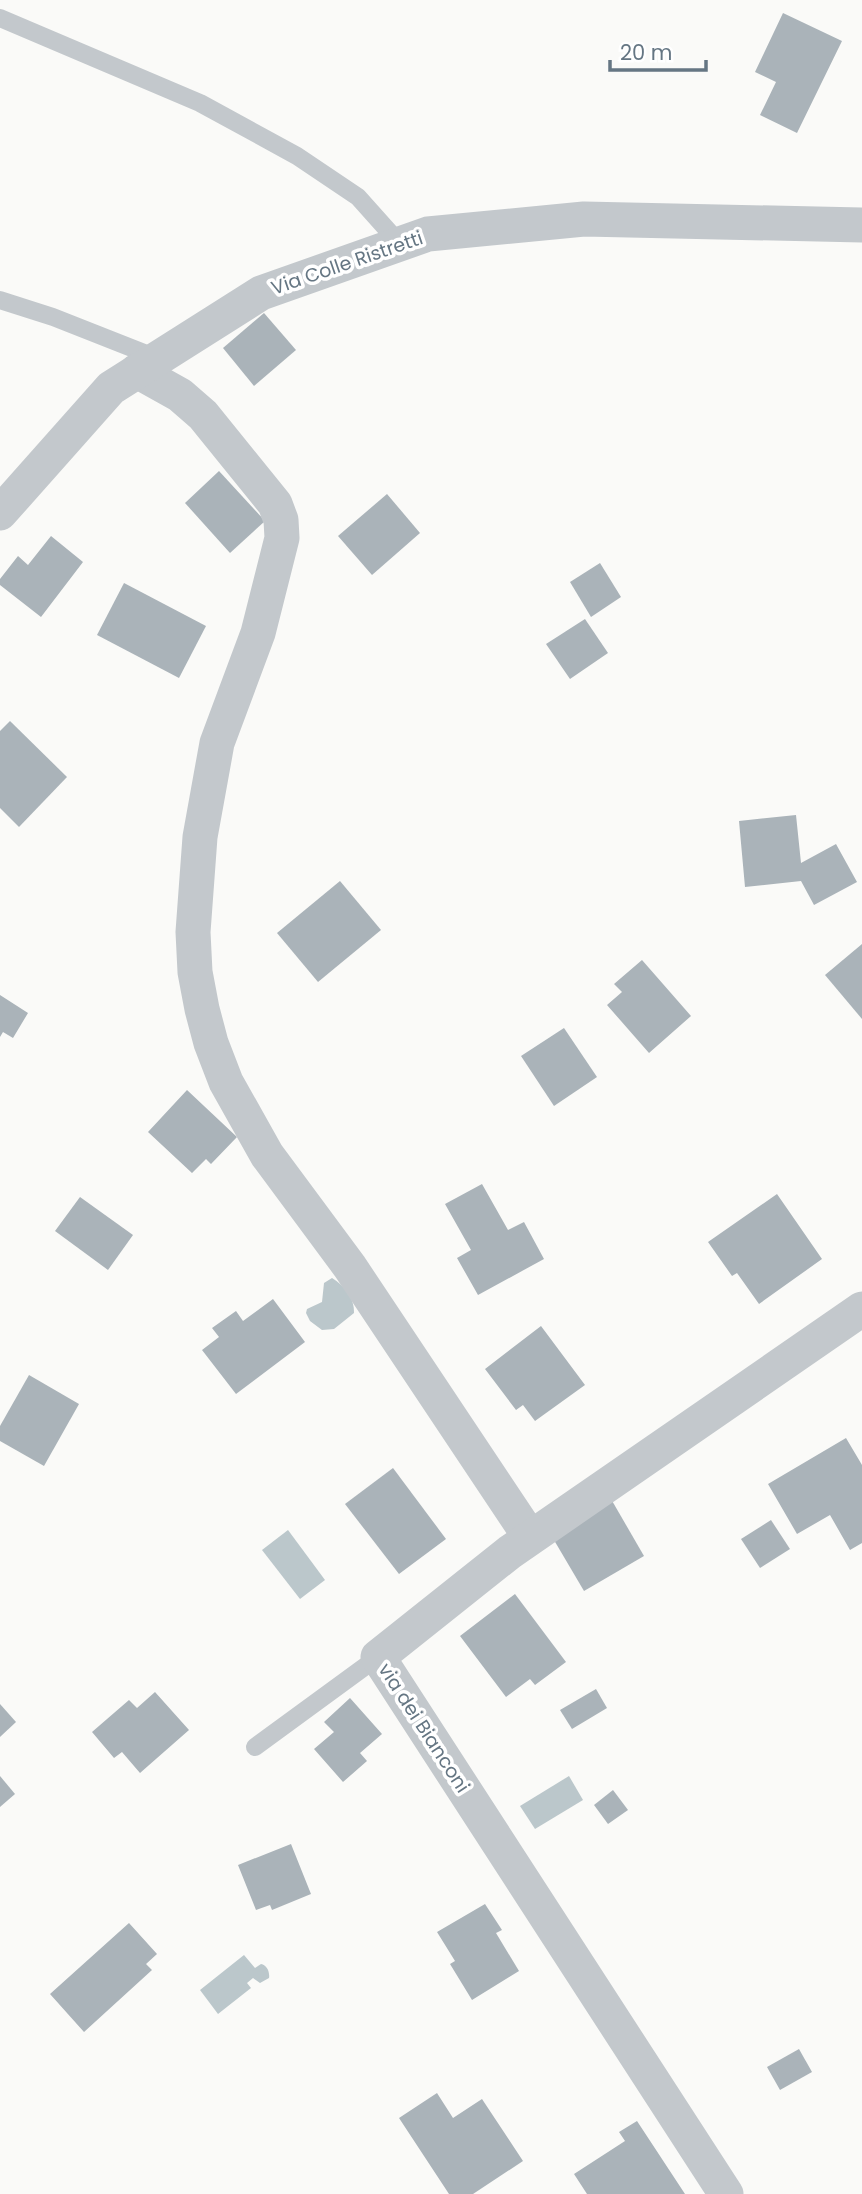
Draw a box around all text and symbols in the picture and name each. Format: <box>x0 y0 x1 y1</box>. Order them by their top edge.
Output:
scale bar <box>610 28 706 72</box>
text: 20 m <box>620 38 673 67</box>
street label: Via Colle Ristretti <box>267 224 427 302</box>
street label: via dei Bianconi <box>372 1658 476 1798</box>

